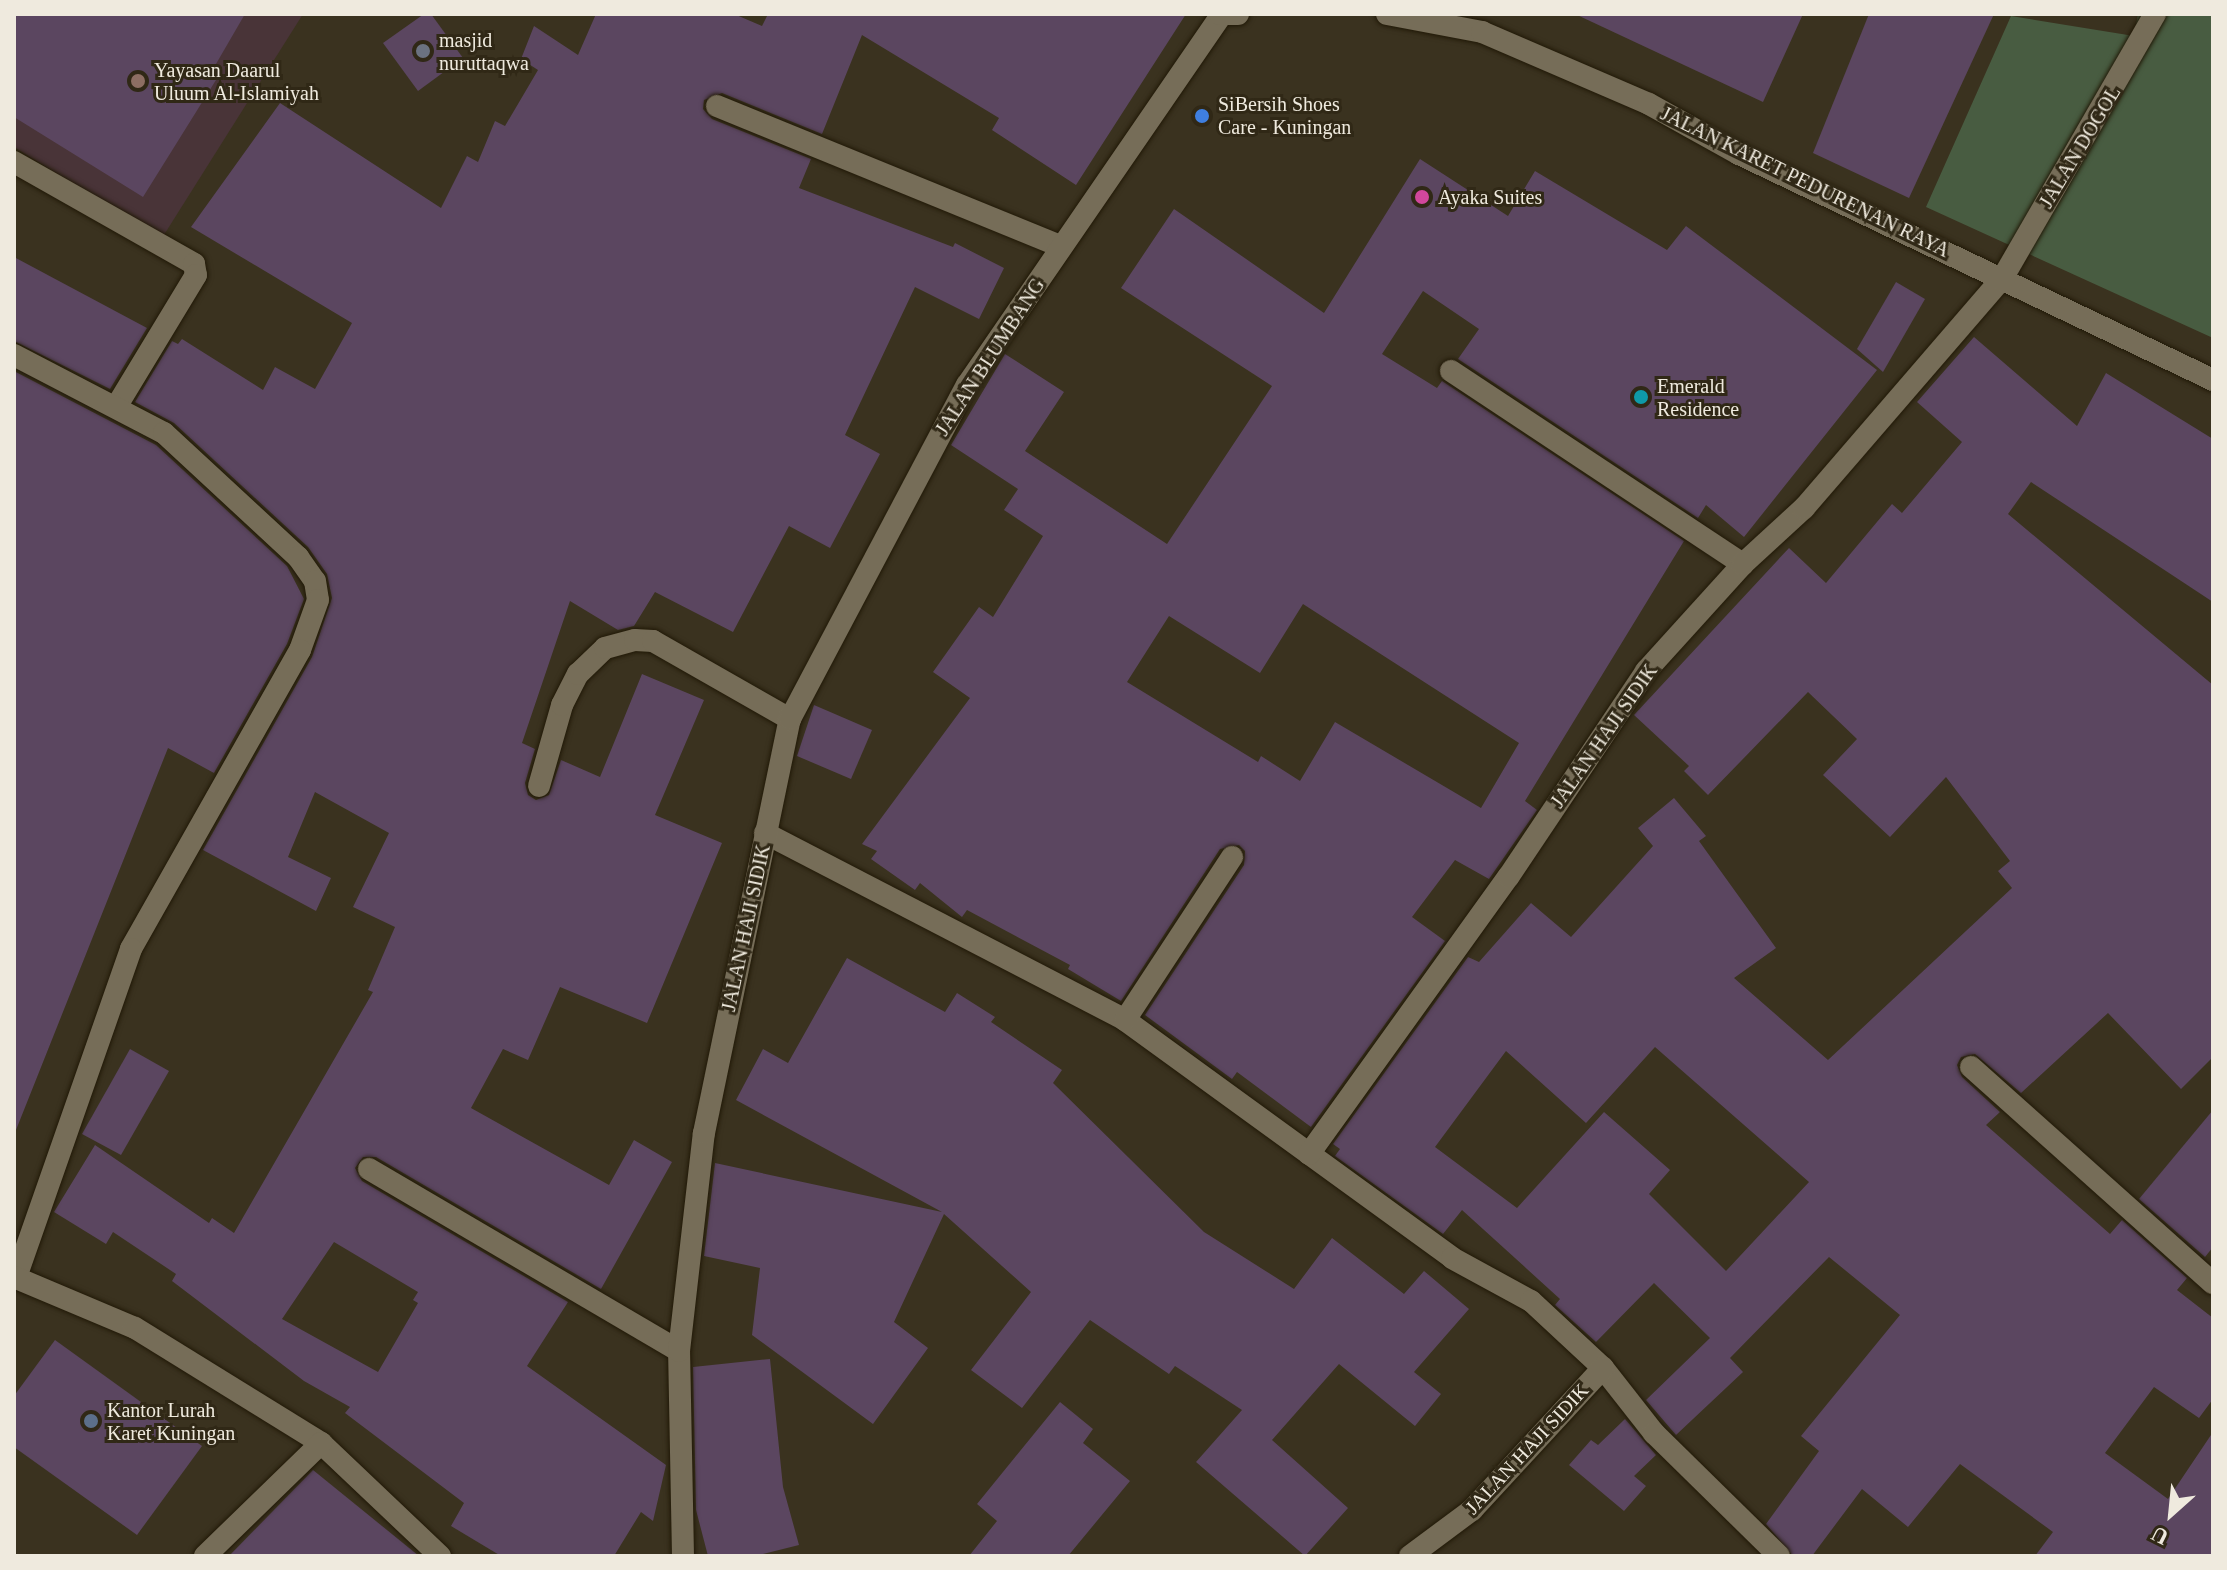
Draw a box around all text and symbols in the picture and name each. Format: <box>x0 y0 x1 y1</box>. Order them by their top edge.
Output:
place label: masjid nuruttaqwa <box>439 28 529 75</box>
marker: masjid nuruttaqwa <box>414 42 432 60</box>
place label: Yayasan Daarul Uluum Al-Islamiyah <box>154 58 320 105</box>
marker: Yayasan Daarul Uluum Al-Islamiyah <box>129 72 147 90</box>
street label: JALAN DOGOL <box>2034 82 2126 212</box>
place label: SiBersih Shoes Care - Kuningan <box>1218 92 1351 139</box>
street label: JALAN KARET PEDURENAN RAYA <box>1657 101 1953 263</box>
marker: SiBersih Shoes Care - Kuningan <box>1193 107 1211 125</box>
place label: Ayaka Suites <box>1438 185 1542 209</box>
marker: Ayaka Suites <box>1413 188 1431 206</box>
street label: JALAN BLUMBANG <box>930 274 1050 440</box>
place label: Emerald Residence <box>1657 374 1739 421</box>
marker: Emerald Residence <box>1632 388 1650 406</box>
street label: JALAN HAJI SIDIK <box>1545 659 1663 813</box>
street label: JALAN HAJI SIDIK <box>717 842 775 1014</box>
street label: JALAN HAJI SIDIK <box>1460 1379 1594 1519</box>
place label: Kantor Lurah Karet Kuningan <box>107 1398 235 1445</box>
marker: Kantor Lurah Karet Kuningan <box>82 1412 100 1430</box>
north arrow <box>2131 1474 2211 1554</box>
text: U <box>2147 1521 2173 1551</box>

